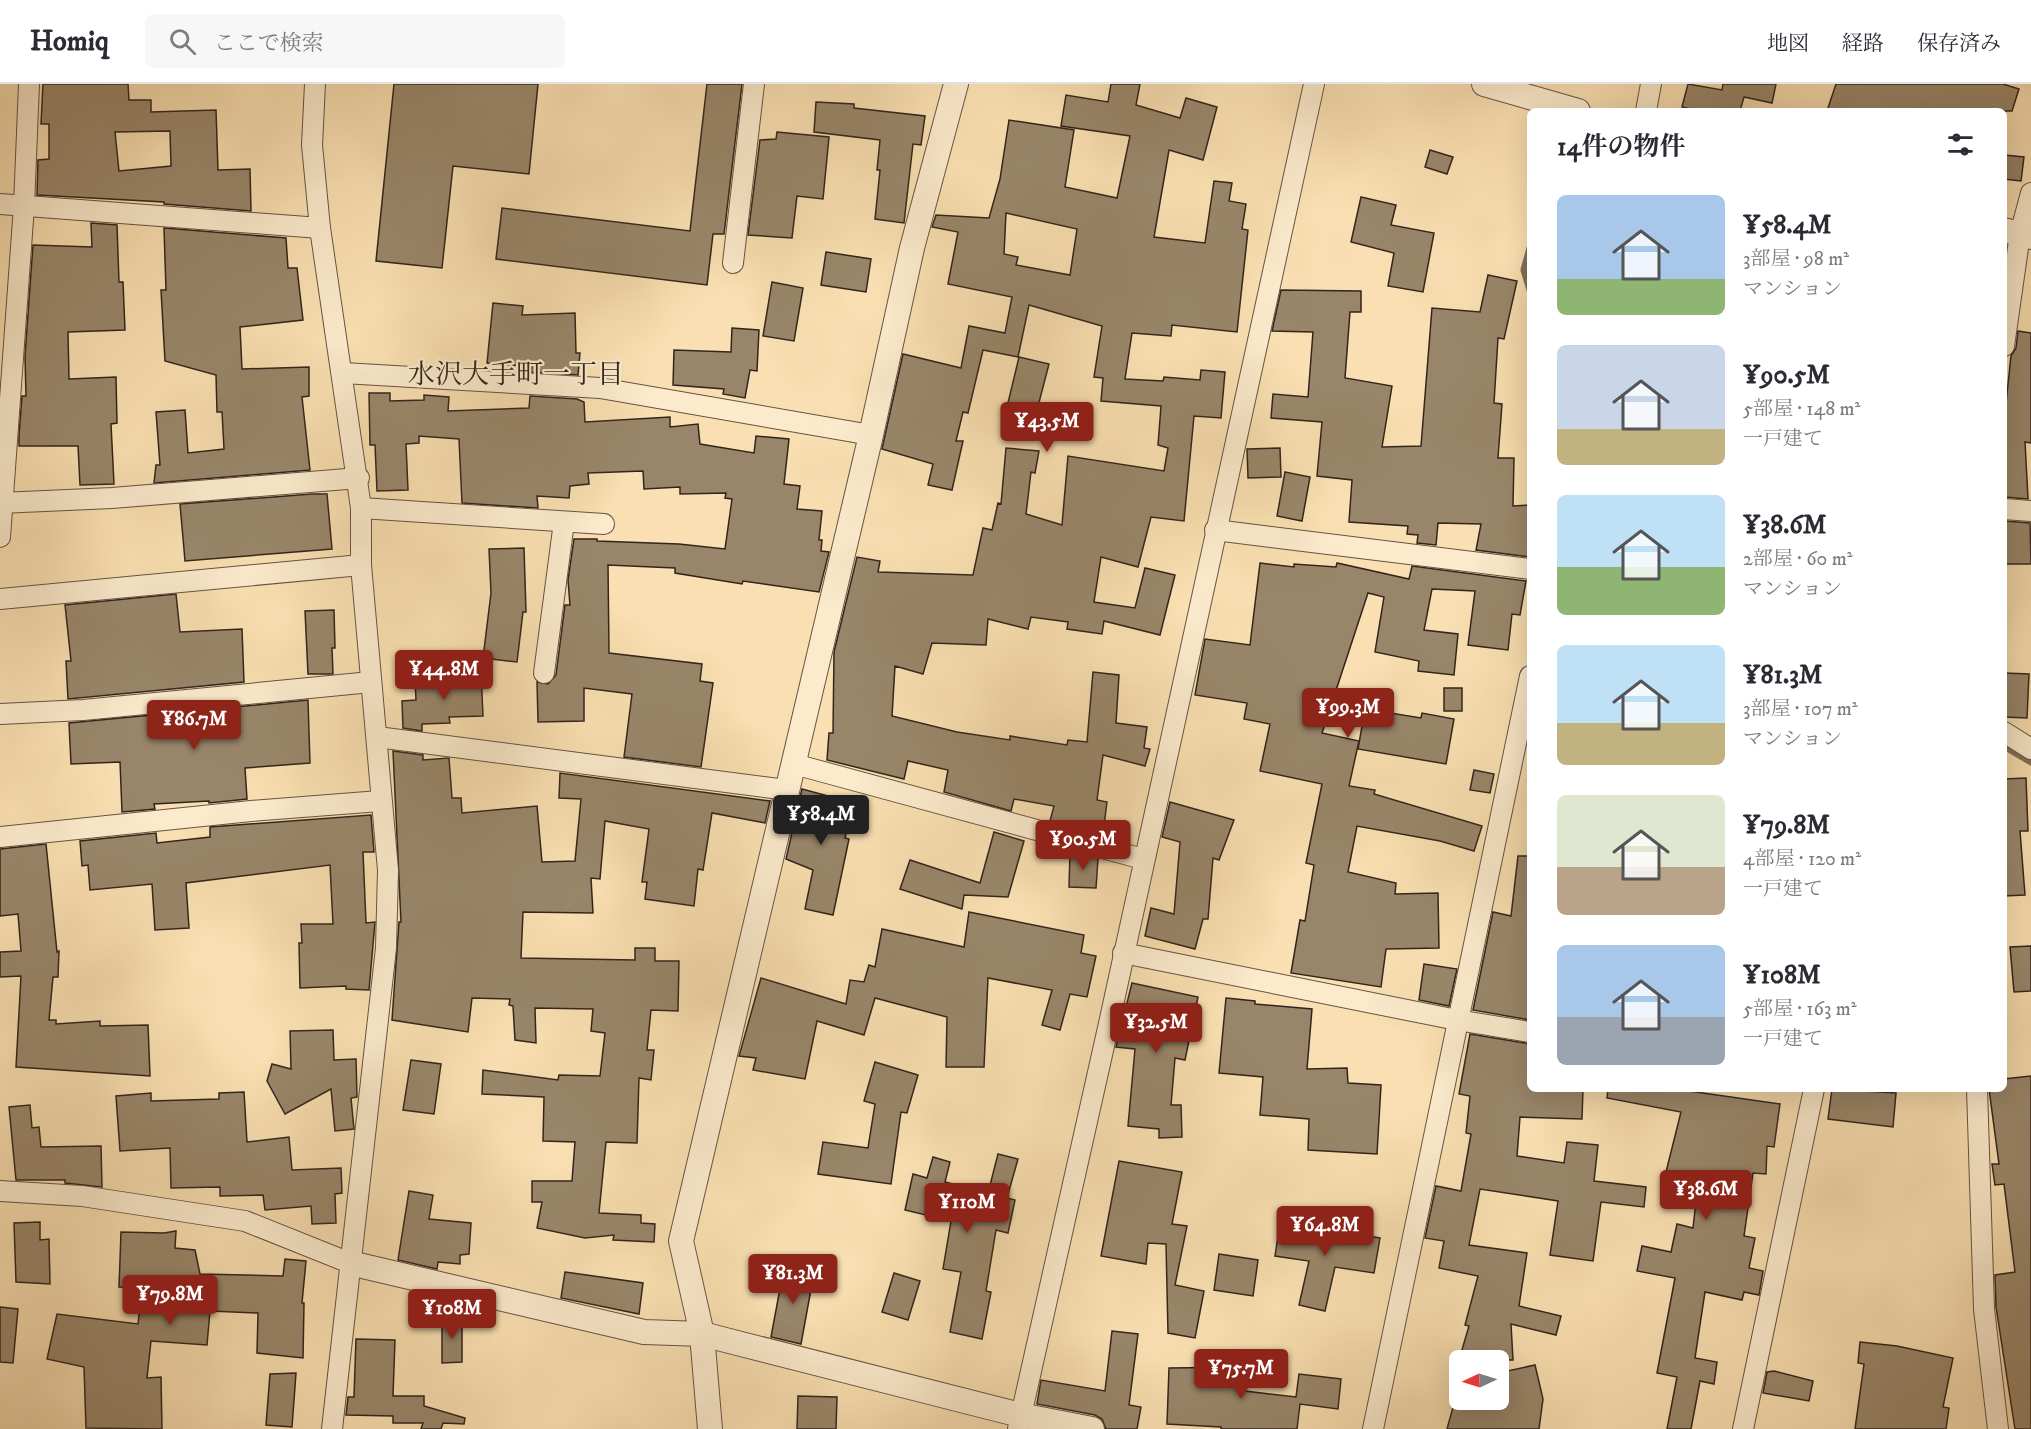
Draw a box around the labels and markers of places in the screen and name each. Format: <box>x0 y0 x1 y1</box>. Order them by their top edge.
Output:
pin: ¥43.5M <box>998 402 1096 453</box>
pin: ¥44.8M <box>395 650 493 701</box>
pin: ¥99.3M <box>1299 688 1397 739</box>
pin: ¥86.7M <box>145 700 243 751</box>
pin: ¥58.4M <box>772 795 870 846</box>
pin: ¥90.5M <box>1034 820 1132 871</box>
pin: ¥32.5M <box>1107 1003 1205 1054</box>
pin: ¥38.6M <box>1657 1170 1755 1221</box>
pin: ¥110M <box>925 1183 1009 1234</box>
pin: ¥64.8M <box>1276 1206 1374 1257</box>
pin: ¥81.3M <box>744 1254 842 1305</box>
pin: ¥79.8M <box>121 1275 219 1326</box>
pin: ¥108M <box>410 1289 494 1340</box>
pin: ¥75.7M <box>1192 1349 1290 1400</box>

